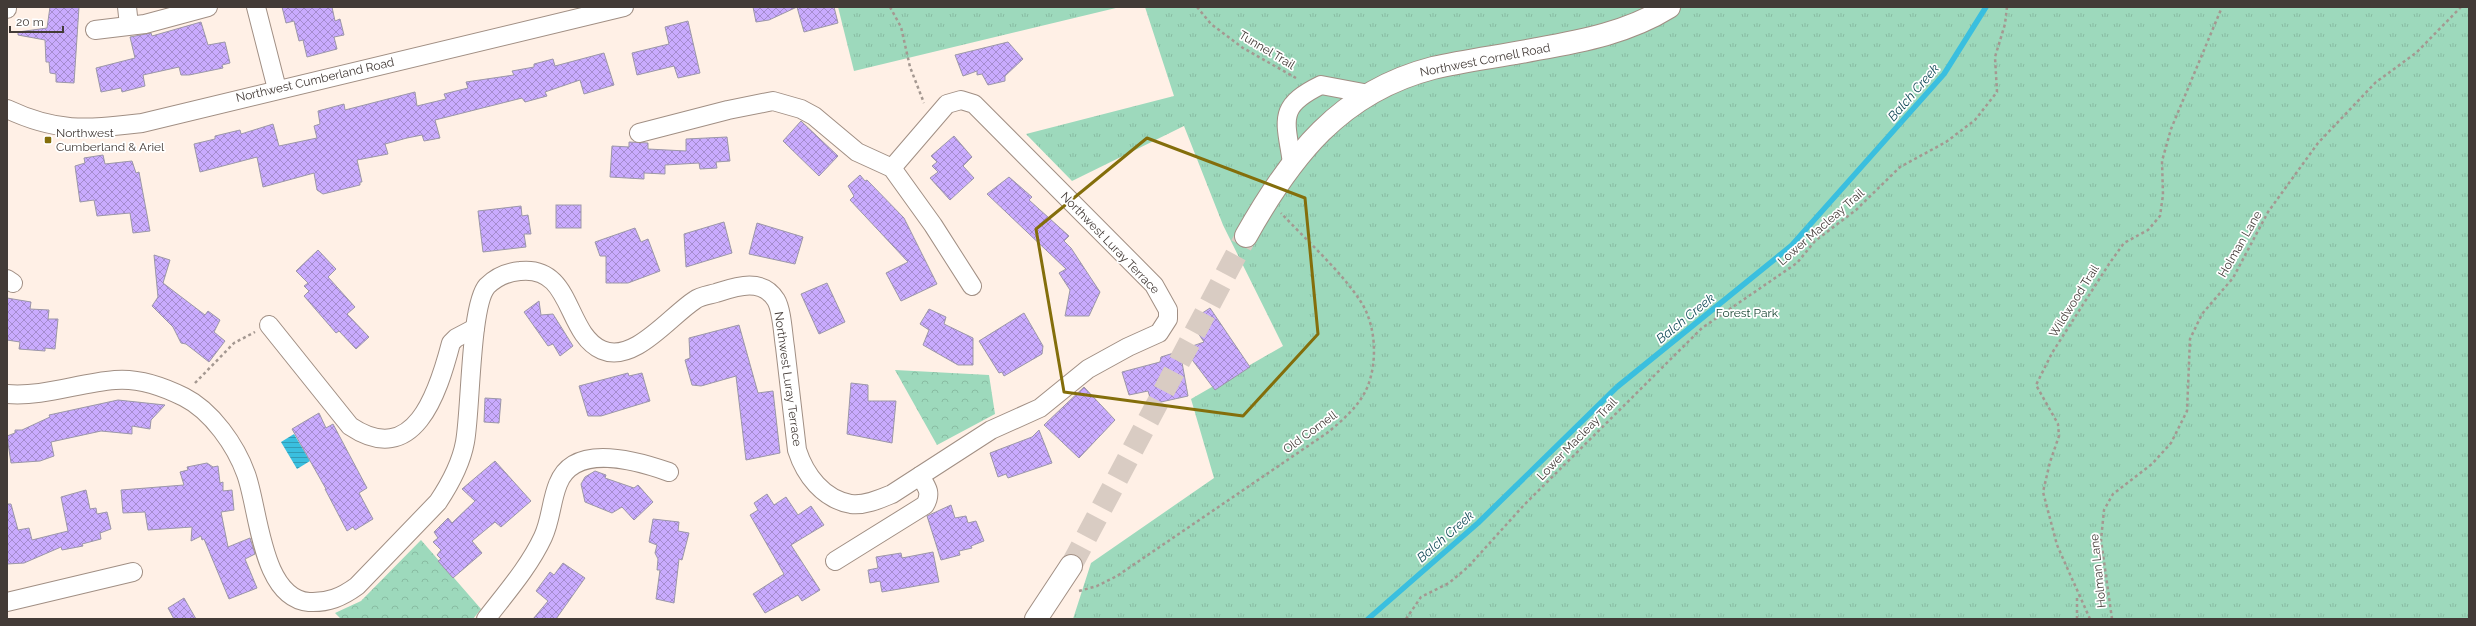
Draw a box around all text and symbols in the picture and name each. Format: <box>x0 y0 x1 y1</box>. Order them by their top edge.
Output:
scale bar <box>10 8 63 34</box>
text: 20 m <box>16 15 44 29</box>
street label: Tunnel Trail <box>1236 28 1298 73</box>
street label: Northwest Cornell Road <box>1419 40 1551 80</box>
street label: Northwest Cumberland Road <box>234 55 396 105</box>
water label: Balch Creek <box>1885 61 1942 124</box>
place label: Northwest Cumberland & Ariel <box>56 126 165 154</box>
marker: Northwest Cumberland & Ariel <box>43 135 53 145</box>
street label: Lower Macleay Trail <box>1775 185 1867 268</box>
street label: Northwest Luray Terrace <box>1058 189 1162 297</box>
street label: Holman Lane <box>2215 208 2265 280</box>
street label: Wildwood Trail <box>2046 262 2102 340</box>
water label: Balch Creek <box>1653 290 1717 346</box>
park label: Forest Park <box>1716 306 1779 320</box>
street label: Northwest Luray Terrace <box>772 311 804 447</box>
street label: Lower Macleay Trail <box>1534 394 1621 483</box>
street label: Old Cornell <box>1280 407 1340 456</box>
water label: Balch Creek <box>1414 508 1477 565</box>
street label: Holman Lane <box>2087 533 2109 609</box>

